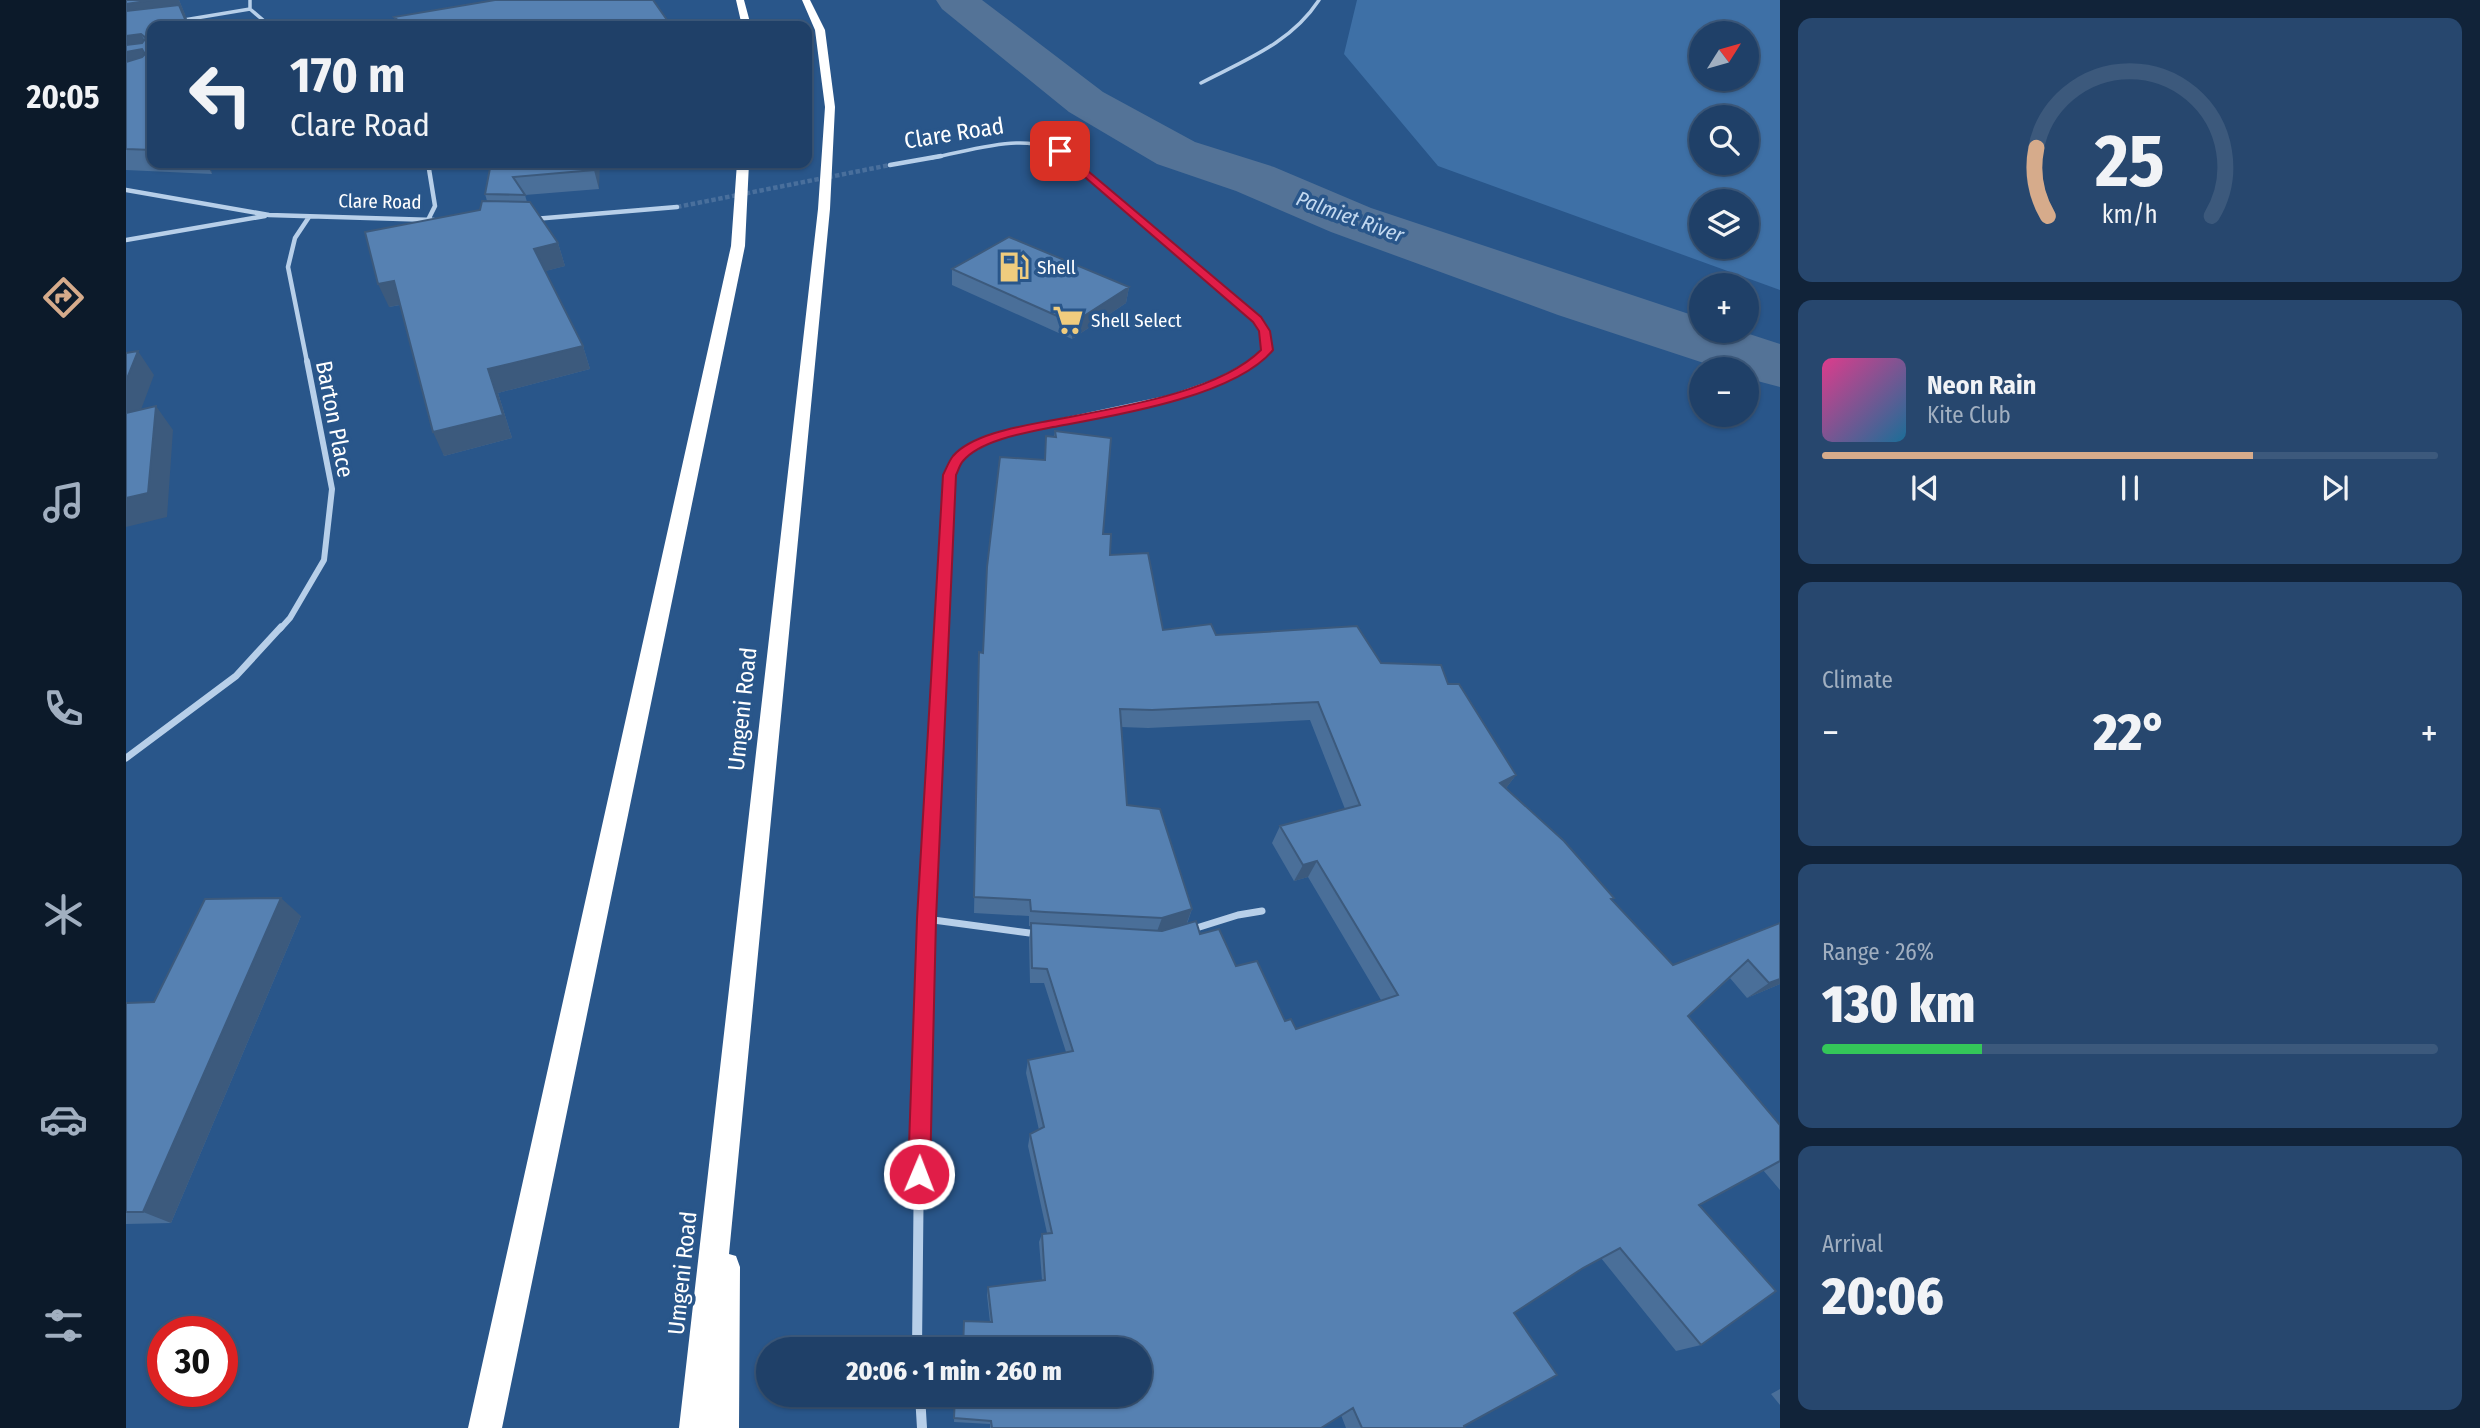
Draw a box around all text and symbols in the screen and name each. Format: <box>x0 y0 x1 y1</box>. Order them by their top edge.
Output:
north arrow <box>1689 21 1759 91</box>
map controls <box>1689 21 1759 427</box>
text: 170 m <box>290 46 406 105</box>
icon: left <box>175 49 266 140</box>
text: 20:05 <box>27 78 99 116</box>
button: search <box>1689 105 1759 175</box>
text: Clare Road <box>290 106 430 144</box>
street label: Clare Road <box>902 111 1006 155</box>
text: 25 <box>2094 118 2165 205</box>
pin <box>1030 121 1090 181</box>
icon: arrive <box>1041 132 1079 170</box>
water label: Palmiet River <box>1293 186 1408 249</box>
street label: Clare Road <box>338 189 422 214</box>
button: layers <box>1689 189 1759 259</box>
text: km/h <box>2102 200 2158 230</box>
fuel station icon: Shell <box>997 250 1031 284</box>
place label: Shell <box>1037 256 1076 279</box>
icon: directions <box>39 273 88 322</box>
button: + <box>1689 273 1759 343</box>
supermarket icon: Shell Select <box>1051 303 1085 337</box>
place label: Shell Select <box>1091 309 1183 332</box>
button: − <box>1689 357 1759 427</box>
street label: Barton Place <box>310 358 360 480</box>
text: Neon Rain <box>1927 370 2036 401</box>
text: Kite Club <box>1927 401 2011 429</box>
icon: previous <box>1906 469 1944 507</box>
icon: pause <box>2111 469 2149 507</box>
icon: next <box>2316 469 2354 507</box>
icon: music <box>39 478 88 527</box>
street label: Umgeni Road <box>722 646 762 772</box>
text: Climate <box>1822 666 1893 694</box>
icon: phone <box>39 684 88 733</box>
text: 22° <box>2093 701 2167 764</box>
text: − <box>1822 710 1839 756</box>
text: + <box>2421 710 2438 756</box>
icon: climate <box>39 890 88 939</box>
text: Range · 26% <box>1822 938 1934 966</box>
text: 130 km <box>1822 973 1975 1036</box>
icon: car <box>39 1095 88 1144</box>
position arrow <box>882 1137 956 1211</box>
street label: Umgeni Road <box>662 1210 702 1336</box>
text: Arrival <box>1822 1230 1883 1258</box>
text: 20:06 <box>1822 1265 1944 1328</box>
icon: filters <box>39 1301 88 1350</box>
speed limit sign: 30 <box>147 1316 238 1407</box>
text: 20:06 · 1 min · 260 m <box>846 1356 1062 1387</box>

